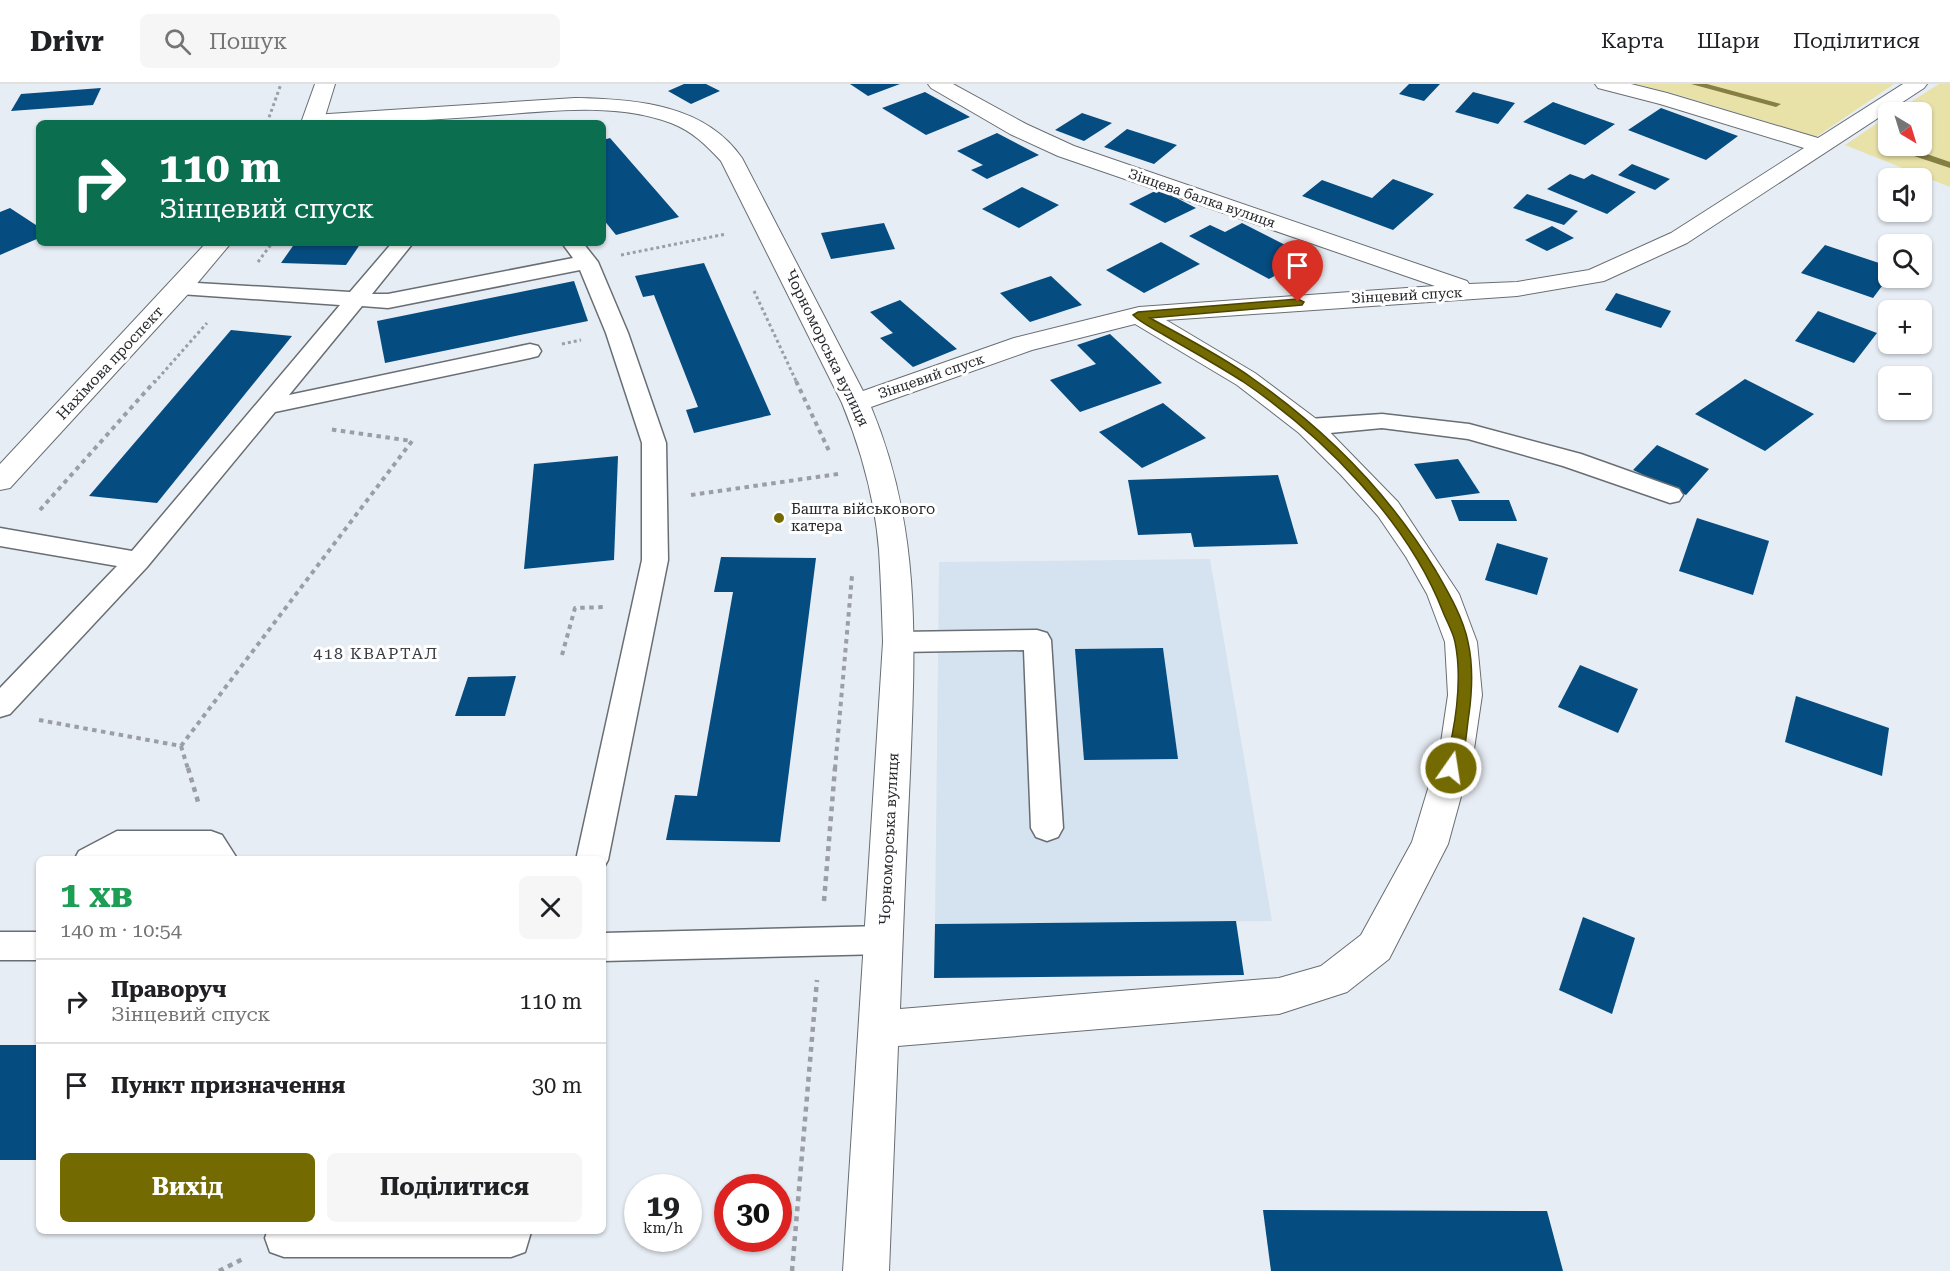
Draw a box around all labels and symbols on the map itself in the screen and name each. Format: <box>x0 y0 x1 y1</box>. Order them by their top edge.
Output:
north arrow <box>1878 102 1932 156</box>
street label: Зінцева балка вулиця <box>1126 165 1278 231</box>
pin <box>1272 240 1323 302</box>
street label: Чорноморська вулиця <box>781 266 873 430</box>
street label: Зінцевий спуск <box>1351 284 1463 306</box>
street label: Нахімова проспект <box>53 303 167 423</box>
street label: Зінцевий спуск <box>876 350 986 402</box>
place label: Башта військового катера <box>791 500 935 535</box>
marker: Башта військового катера <box>772 511 786 525</box>
district label: 418 КВАРТАЛ <box>313 644 439 663</box>
position arrow <box>1419 736 1483 800</box>
street label: Чорноморська вулиця <box>875 752 903 926</box>
speed limit sign: 30 <box>714 1174 792 1252</box>

